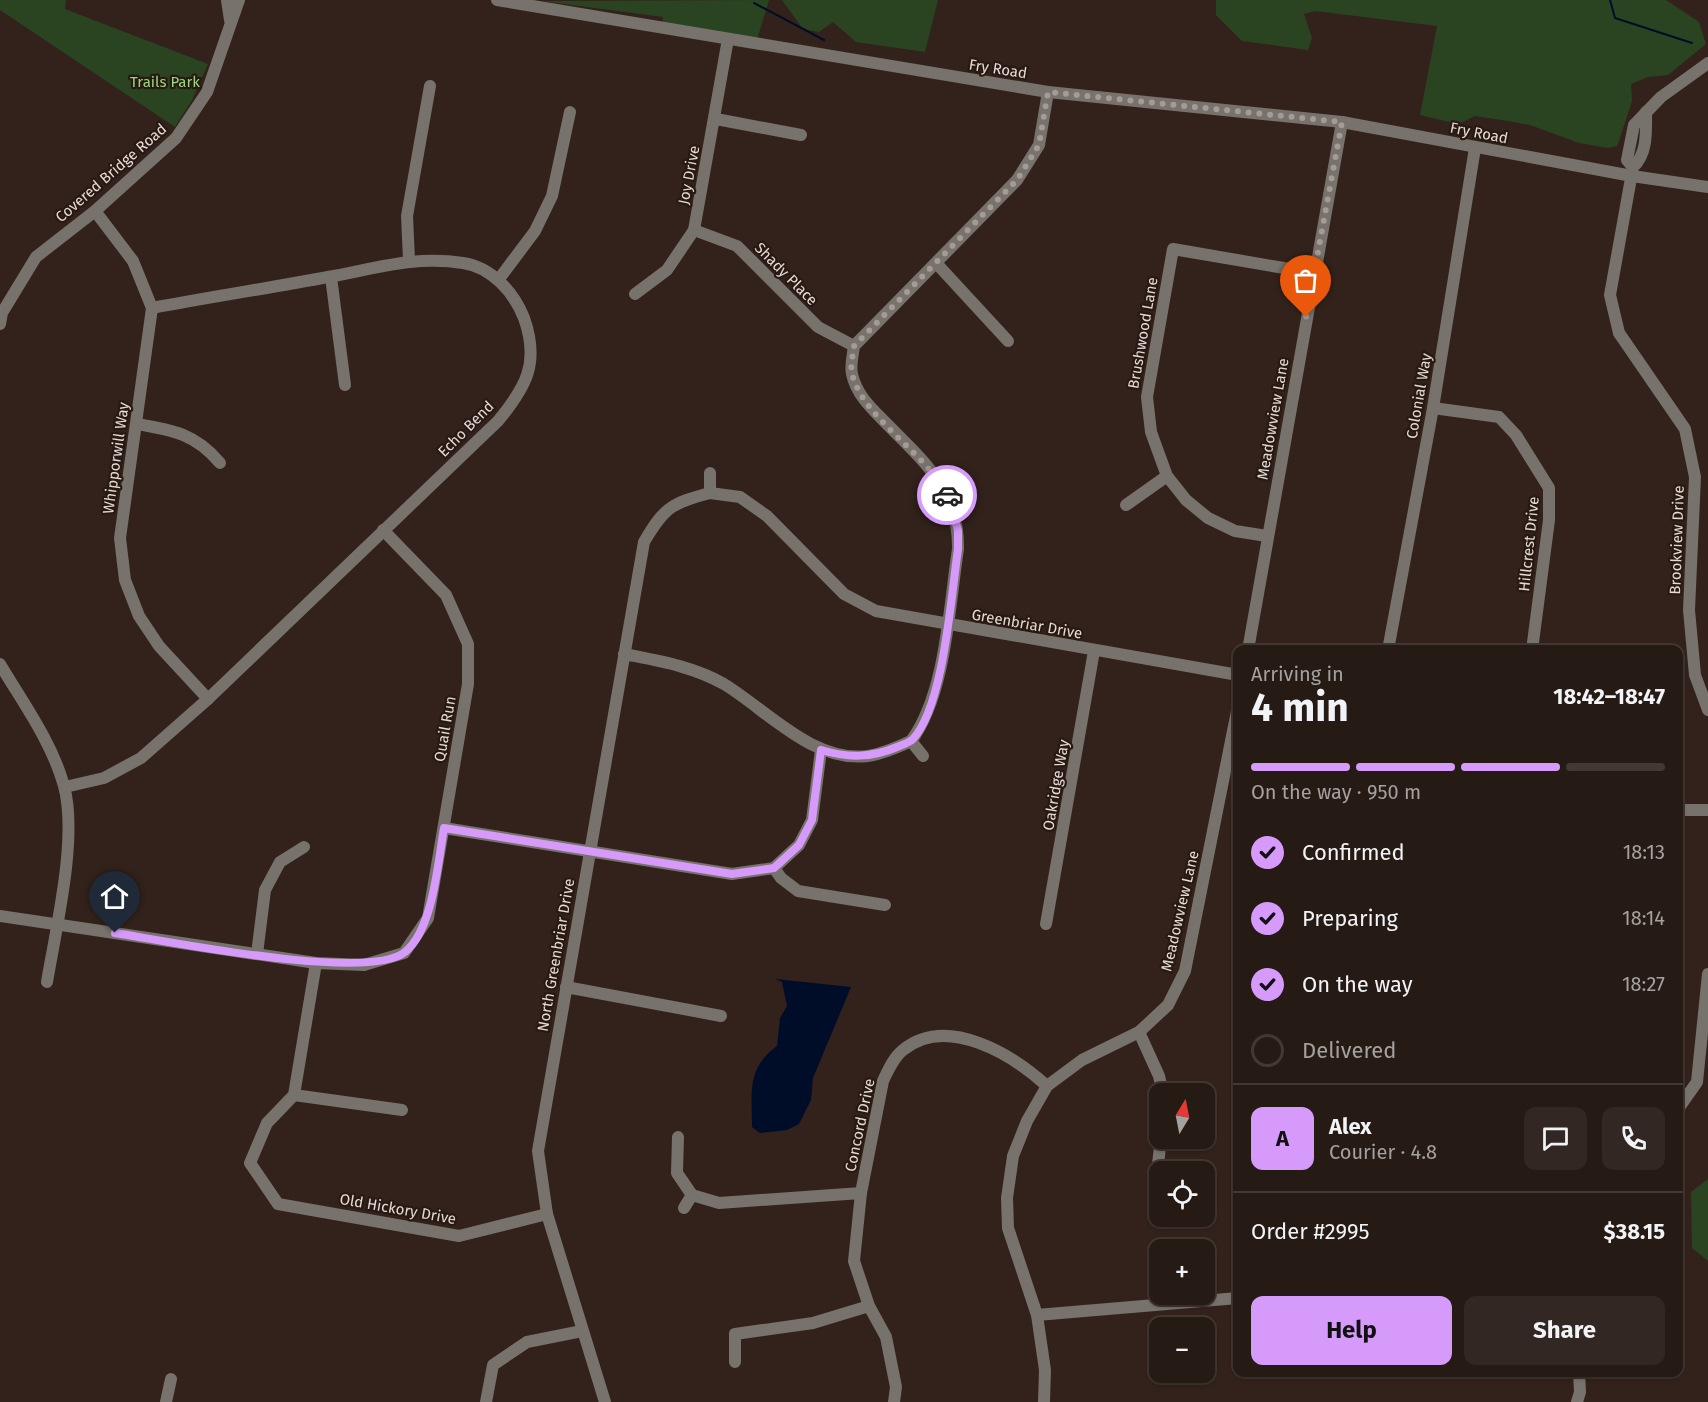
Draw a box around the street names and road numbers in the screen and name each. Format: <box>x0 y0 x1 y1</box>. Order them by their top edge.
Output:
street label: Fry Road <box>968 56 1028 82</box>
street label: Fry Road <box>1449 119 1509 147</box>
street label: Covered Bridge Road <box>52 120 170 226</box>
street label: Joy Drive <box>674 144 704 206</box>
street label: Shady Place <box>751 239 821 309</box>
street label: Brushwood Lane <box>1124 276 1162 390</box>
street label: Colonial Way <box>1403 351 1435 440</box>
street label: Meadowview Lane <box>1253 357 1293 481</box>
street label: Echo Bend <box>434 397 498 461</box>
street label: Whipporwill Way <box>99 400 133 515</box>
street label: Brookview Drive <box>1666 485 1688 595</box>
street label: Hillcrest Drive <box>1515 496 1543 592</box>
street label: Greenbriar Drive <box>970 605 1084 643</box>
street label: Quail Run <box>430 695 460 763</box>
street label: Oakridge Way <box>1039 738 1073 832</box>
street label: Meadowview Lane <box>1157 849 1203 973</box>
street label: North Greenbriar Drive <box>534 877 578 1033</box>
street label: Concord Drive <box>841 1077 879 1173</box>
street label: Old Hickory Drive <box>338 1190 458 1228</box>

